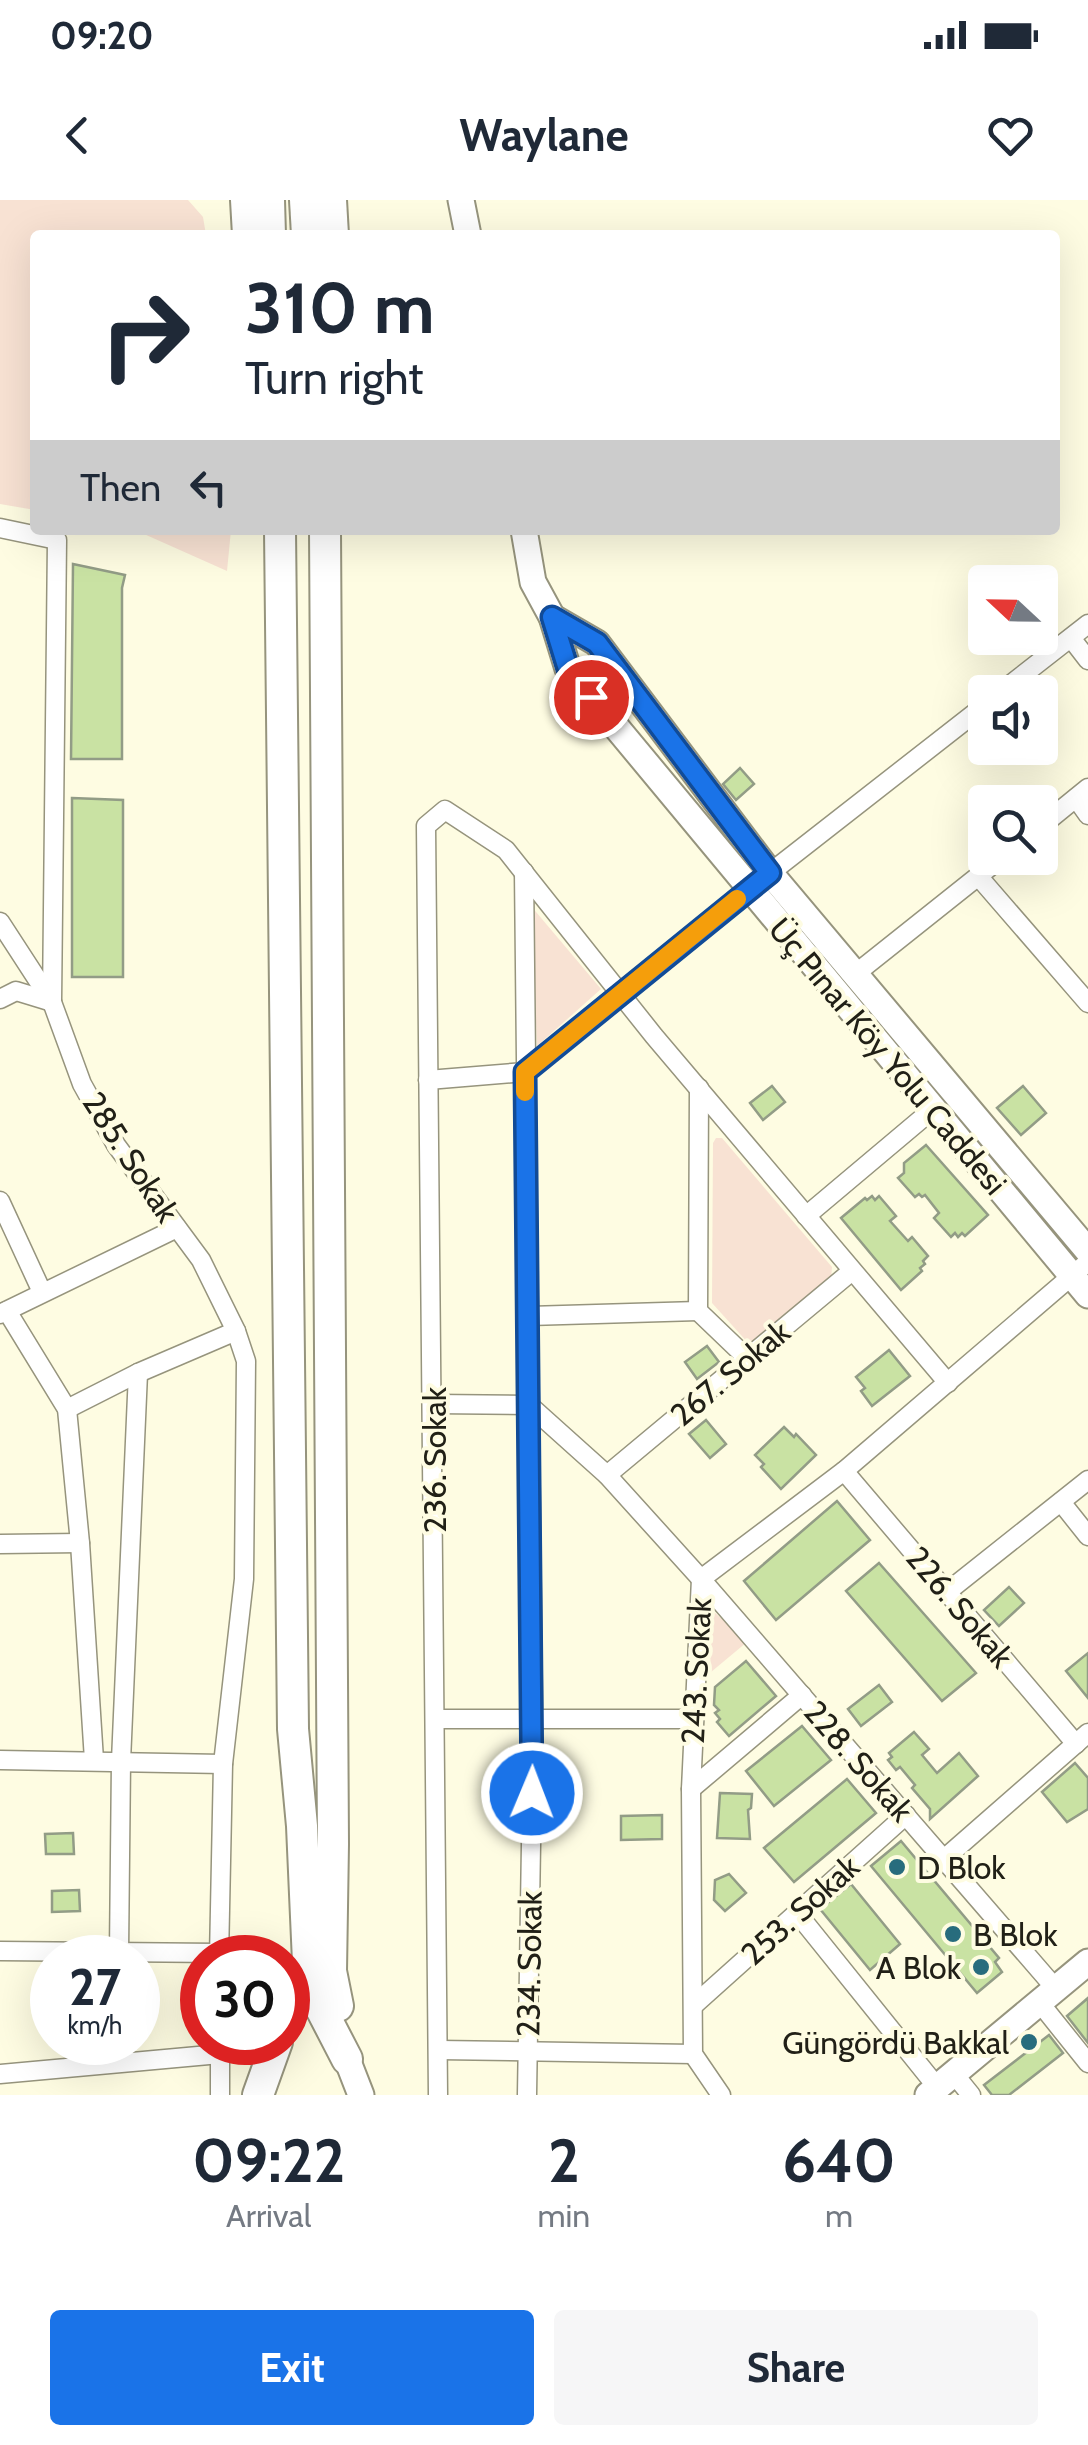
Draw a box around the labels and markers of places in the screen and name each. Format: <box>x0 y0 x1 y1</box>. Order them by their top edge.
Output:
pin <box>549 655 634 740</box>
place label: D Blok <box>917 1848 1006 1887</box>
marker: D Blok <box>886 1856 908 1878</box>
place label: B Blok <box>973 1915 1058 1954</box>
marker: B Blok <box>942 1923 964 1945</box>
place label: A Blok <box>876 1948 962 1987</box>
marker: A Blok <box>970 1956 992 1978</box>
place label: Güngördü Bakkal <box>782 2023 1009 2062</box>
marker: Güngördü Bakkal <box>1018 2031 1040 2053</box>

